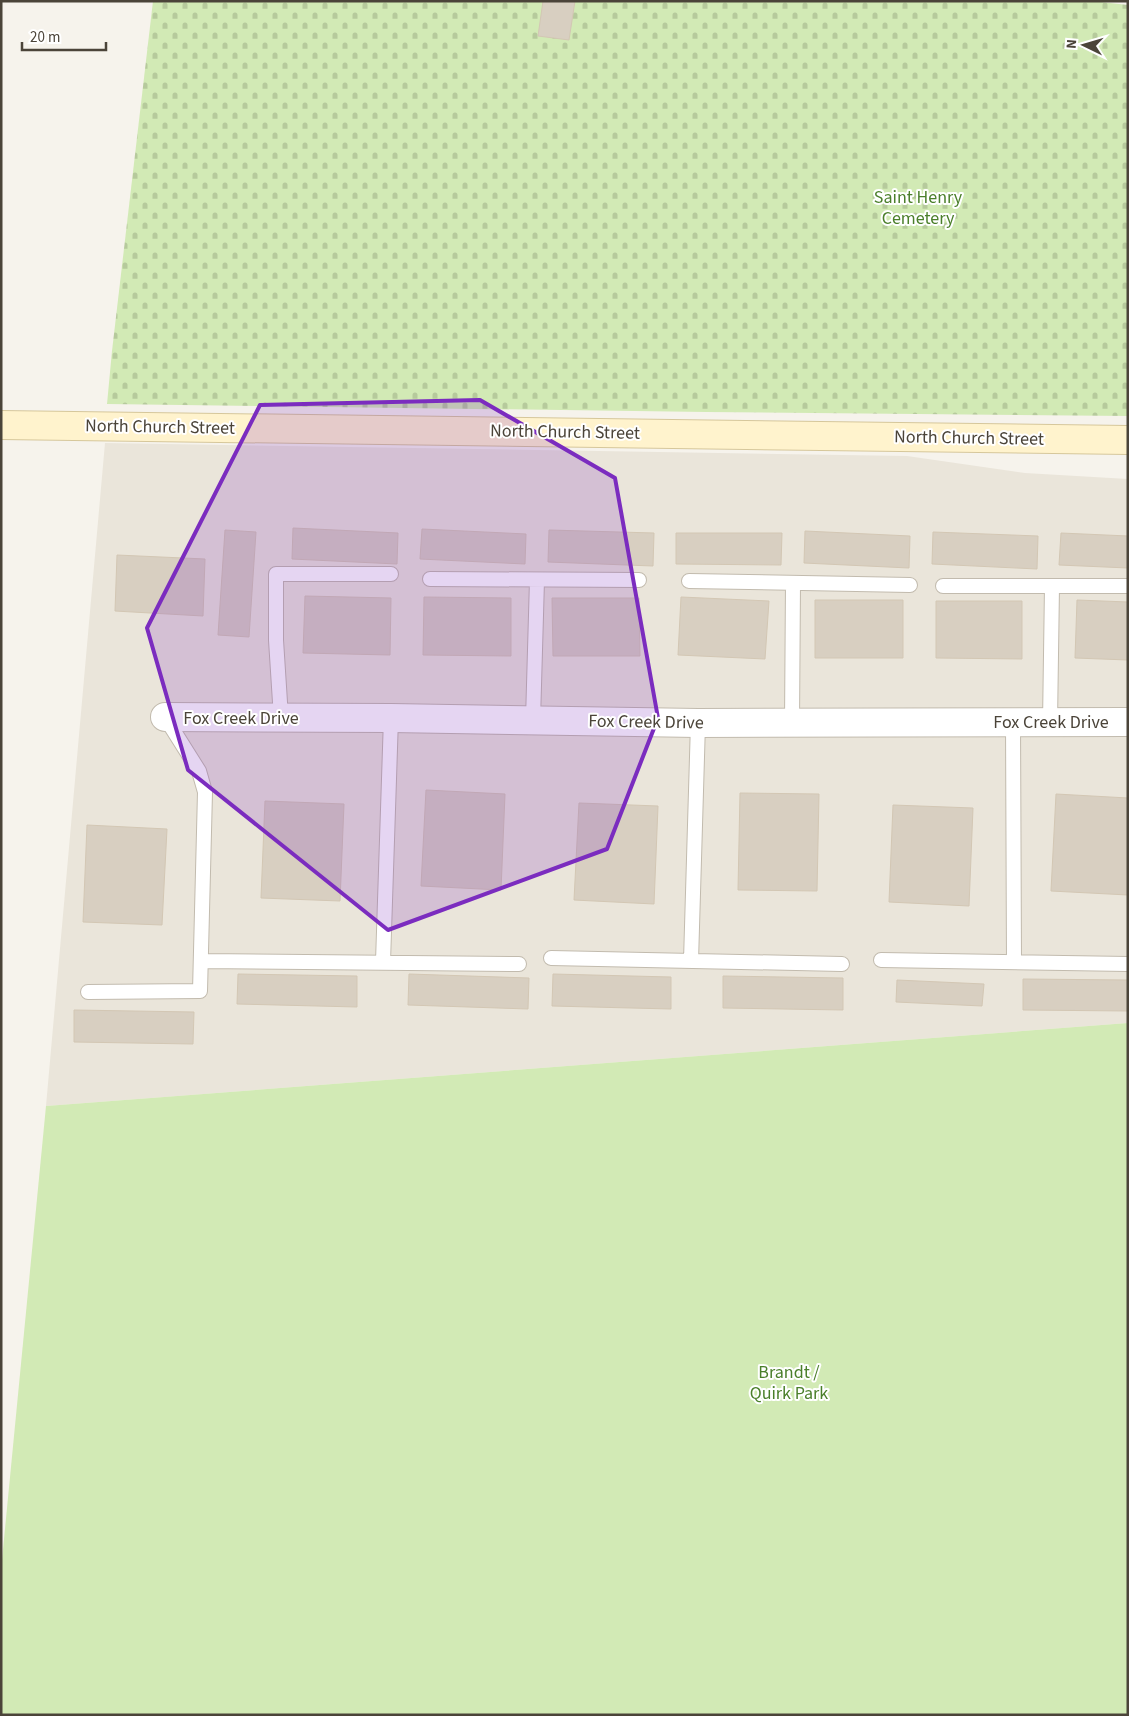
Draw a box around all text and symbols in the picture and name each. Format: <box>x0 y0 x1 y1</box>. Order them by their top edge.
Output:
scale bar <box>22 20 106 52</box>
north arrow <box>1059 20 1109 70</box>
text: 20 m <box>30 27 60 48</box>
text: N <box>1062 38 1082 49</box>
park label: Saint Henry Cemetery <box>874 185 963 231</box>
street label: North Church Street <box>85 413 235 441</box>
street label: North Church Street <box>490 418 640 446</box>
street label: North Church Street <box>894 424 1044 452</box>
street label: Fox Creek Drive <box>183 706 299 731</box>
street label: Fox Creek Drive <box>588 708 704 736</box>
street label: Fox Creek Drive <box>993 710 1109 735</box>
park label: Brandt / Quirk Park <box>750 1360 828 1406</box>

